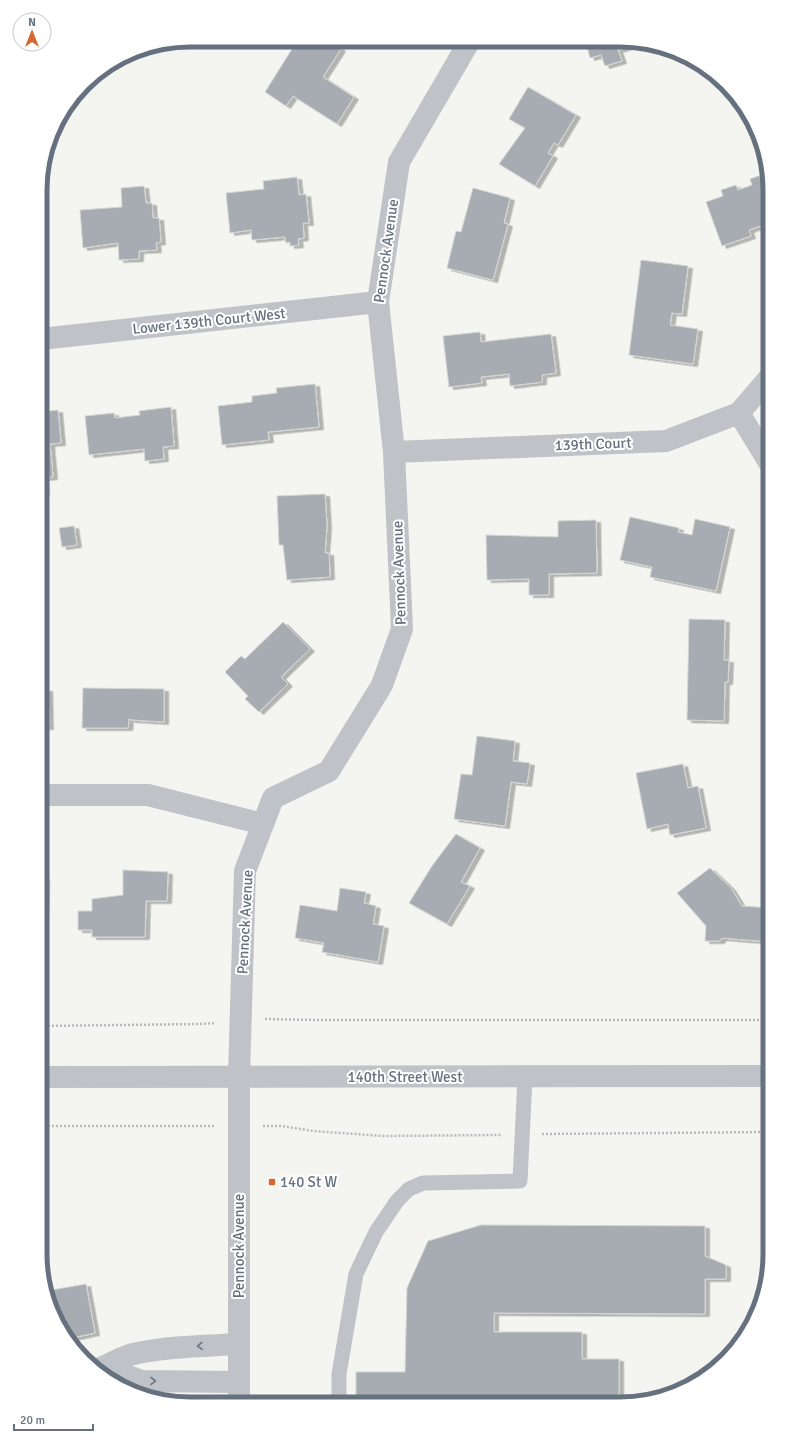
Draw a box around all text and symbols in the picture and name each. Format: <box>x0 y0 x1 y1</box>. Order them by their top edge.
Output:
north arrow <box>12 12 52 52</box>
text: N <box>28 16 36 29</box>
street label: Pennock Avenue <box>370 198 402 304</box>
street label: Lower 139th Court West <box>132 304 286 338</box>
street label: 139th Court <box>554 434 632 454</box>
street label: Pennock Avenue <box>388 520 410 626</box>
street label: Pennock Avenue <box>233 869 257 975</box>
street label: 140th Street West <box>348 1068 462 1086</box>
place label: 140 St W <box>280 1173 337 1191</box>
marker: 140 St W <box>267 1177 277 1187</box>
street label: Pennock Avenue <box>230 1194 248 1298</box>
one-way arrow <box>197 1342 203 1350</box>
one-way arrow <box>150 1377 156 1385</box>
scale bar <box>14 1406 93 1432</box>
text: 20 m <box>20 1413 45 1428</box>

